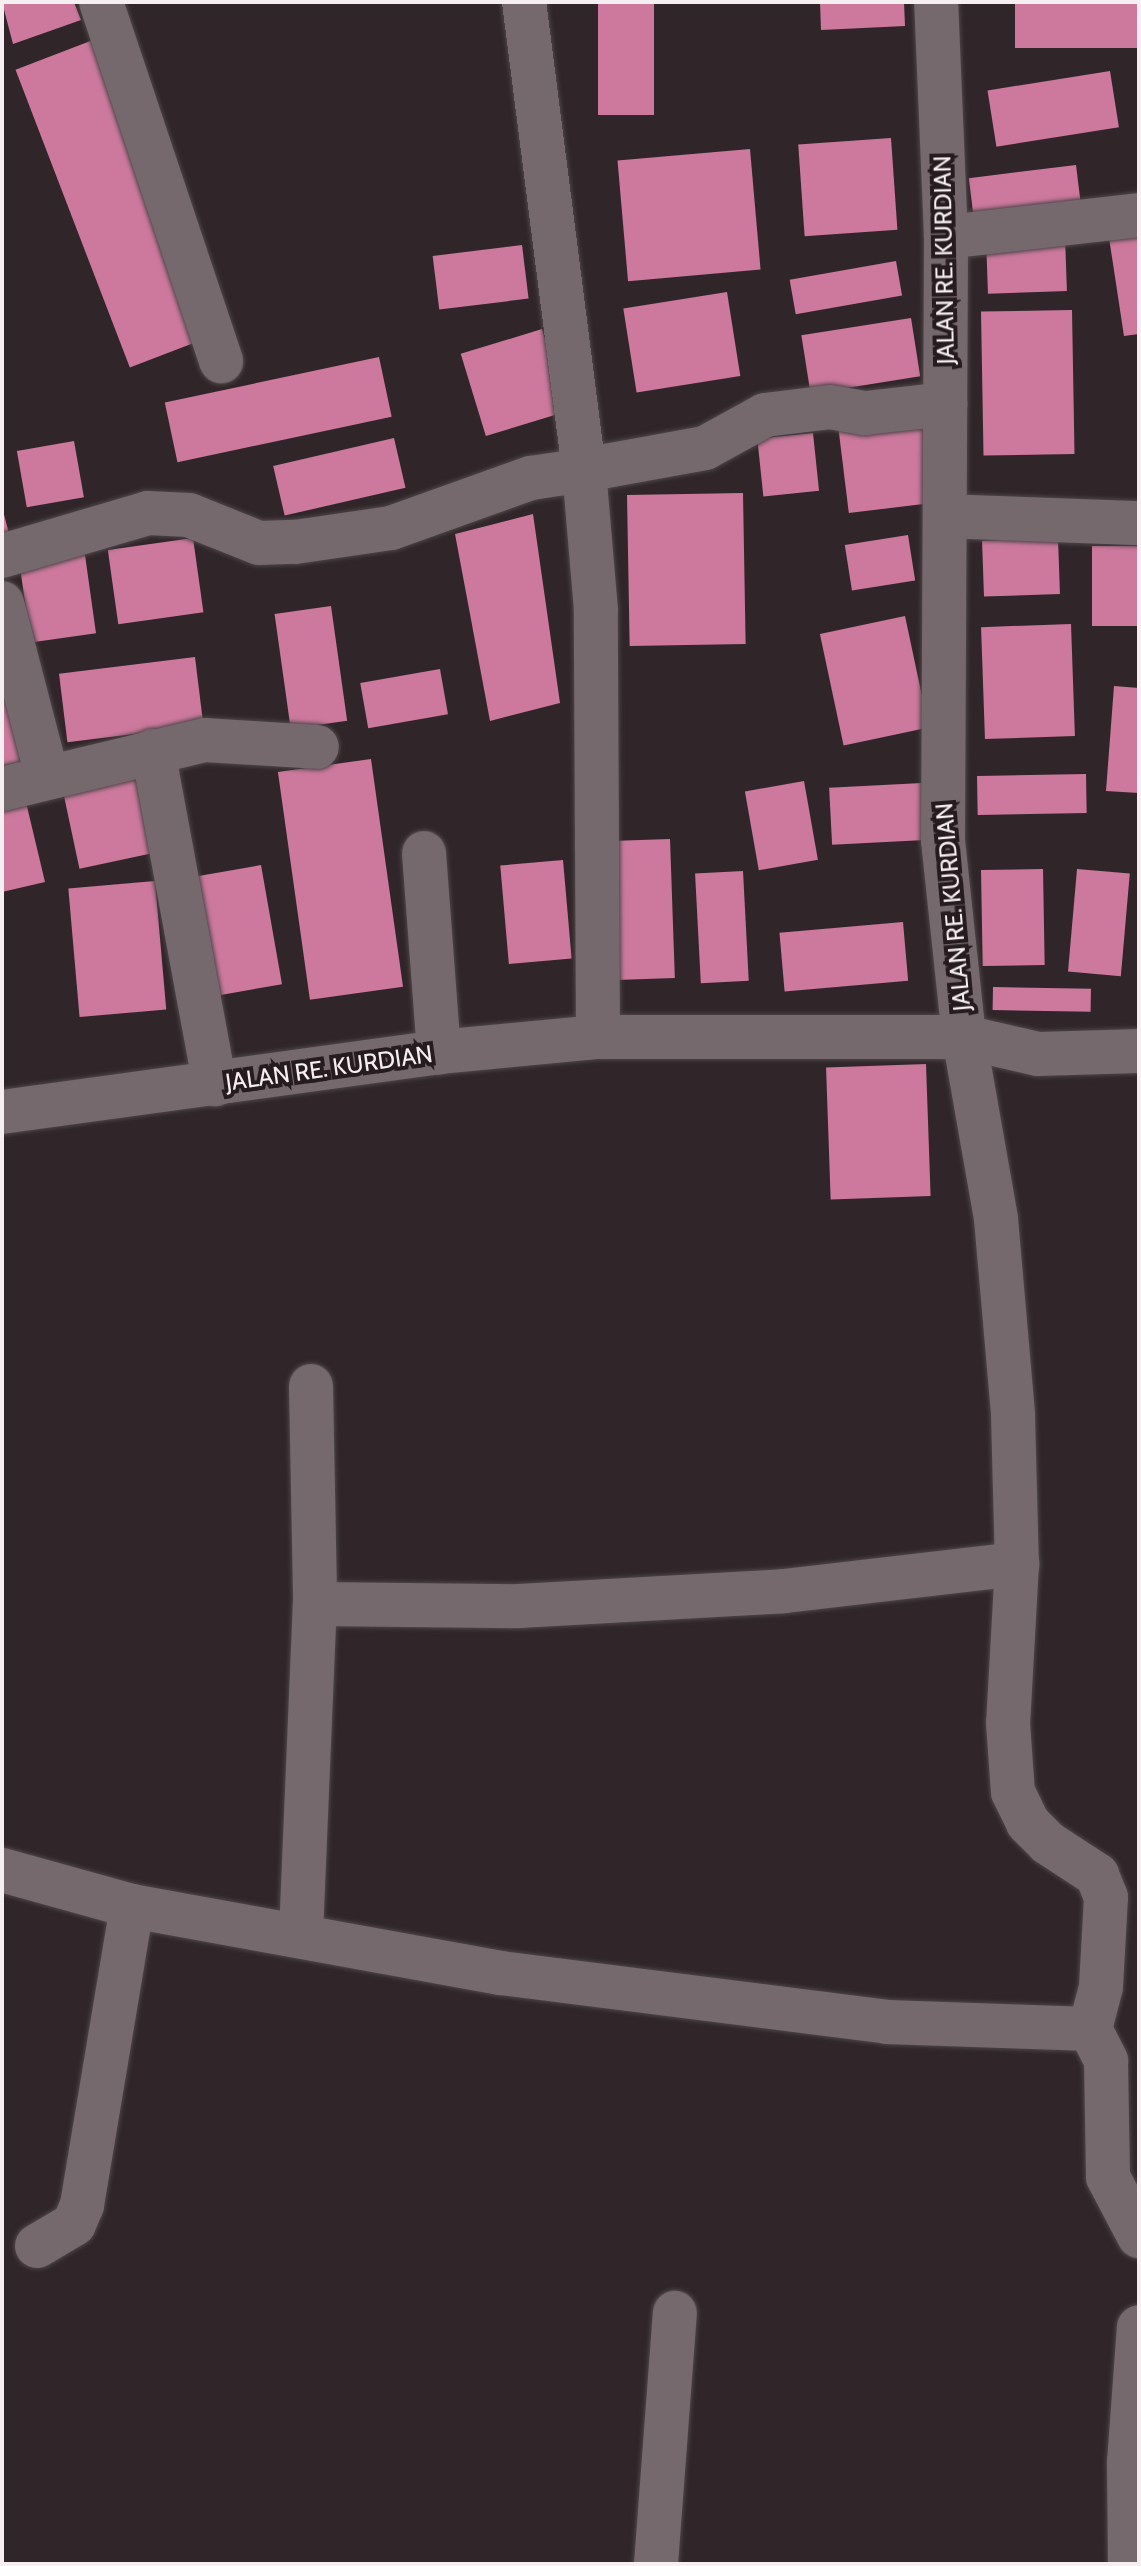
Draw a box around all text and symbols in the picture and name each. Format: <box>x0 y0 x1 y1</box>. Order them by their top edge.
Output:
street label: JALAN RE. KURDIAN <box>928 155 960 365</box>
street label: JALAN RE. KURDIAN <box>930 802 976 1012</box>
street label: JALAN RE. KURDIAN <box>224 1039 434 1097</box>

